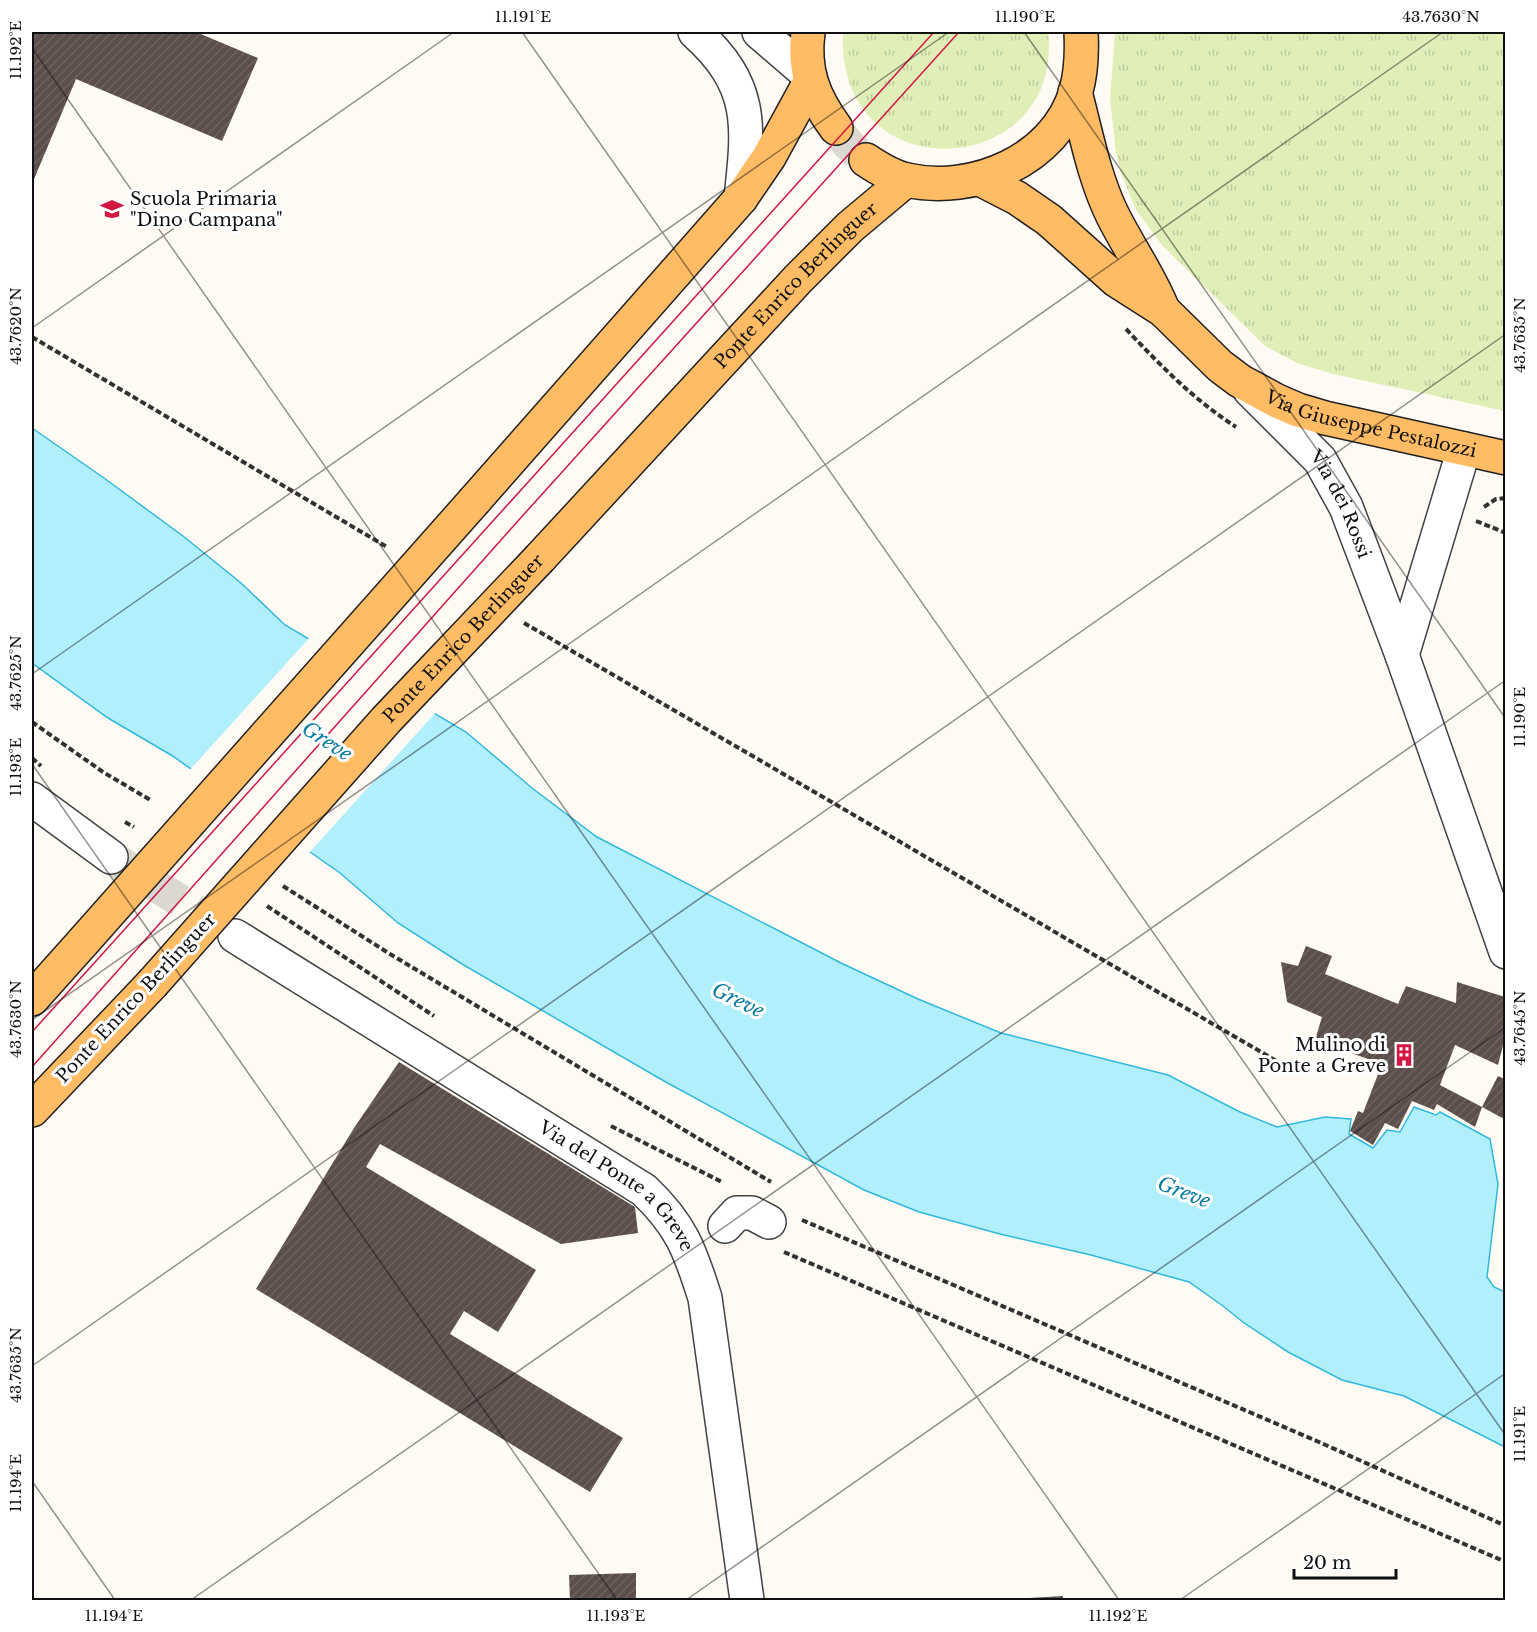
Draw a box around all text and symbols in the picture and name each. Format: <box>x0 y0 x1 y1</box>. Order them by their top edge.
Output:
text: 11.191°E <box>495 7 551 26</box>
text: 11.190°E <box>995 7 1055 26</box>
text: 43.7630°N <box>1402 7 1480 26</box>
text: 11.192°E <box>6 20 25 80</box>
place label: Scuola Primaria "Dino Campana" <box>130 188 283 231</box>
school or university icon: Scuola Primaria "Dino Campana" <box>99 196 125 222</box>
street label: Ponte Enrico Berlinguer <box>710 197 882 373</box>
text: 43.7620°N <box>6 287 25 365</box>
text: 43.7635°N <box>1510 297 1529 373</box>
street label: Via Giuseppe Pestalozzi <box>1260 385 1479 462</box>
street label: Via dei Rossi <box>1305 445 1375 561</box>
street label: Ponte Enrico Berlinguer <box>378 550 549 727</box>
text: 43.7625°N <box>6 635 25 711</box>
text: 11.190°E <box>1510 687 1529 747</box>
water label: Greve <box>297 716 357 766</box>
text: 11.193°E <box>6 737 25 797</box>
street label: Ponte Enrico Berlinguer <box>52 908 221 1087</box>
water label: Greve <box>708 977 768 1023</box>
text: 43.7630°N <box>6 980 25 1058</box>
text: 43.7645°N <box>1510 990 1529 1066</box>
place label: Mulino di Ponte a Greve <box>1258 1034 1386 1077</box>
building icon: Mulino di Ponte a Greve <box>1391 1042 1417 1068</box>
street label: Via del Ponte a Greve <box>534 1116 698 1255</box>
water label: Greve <box>1154 1171 1214 1213</box>
text: 43.7635°N <box>6 1327 25 1403</box>
text: 11.191°E <box>1510 1406 1529 1462</box>
text: 11.194°E <box>6 1454 25 1512</box>
scale bar <box>1294 1542 1396 1580</box>
text: 20 m <box>1303 1552 1351 1574</box>
text: 11.194°E <box>85 1606 143 1625</box>
text: 11.193°E <box>586 1606 646 1625</box>
text: 11.192°E <box>1088 1606 1148 1625</box>

